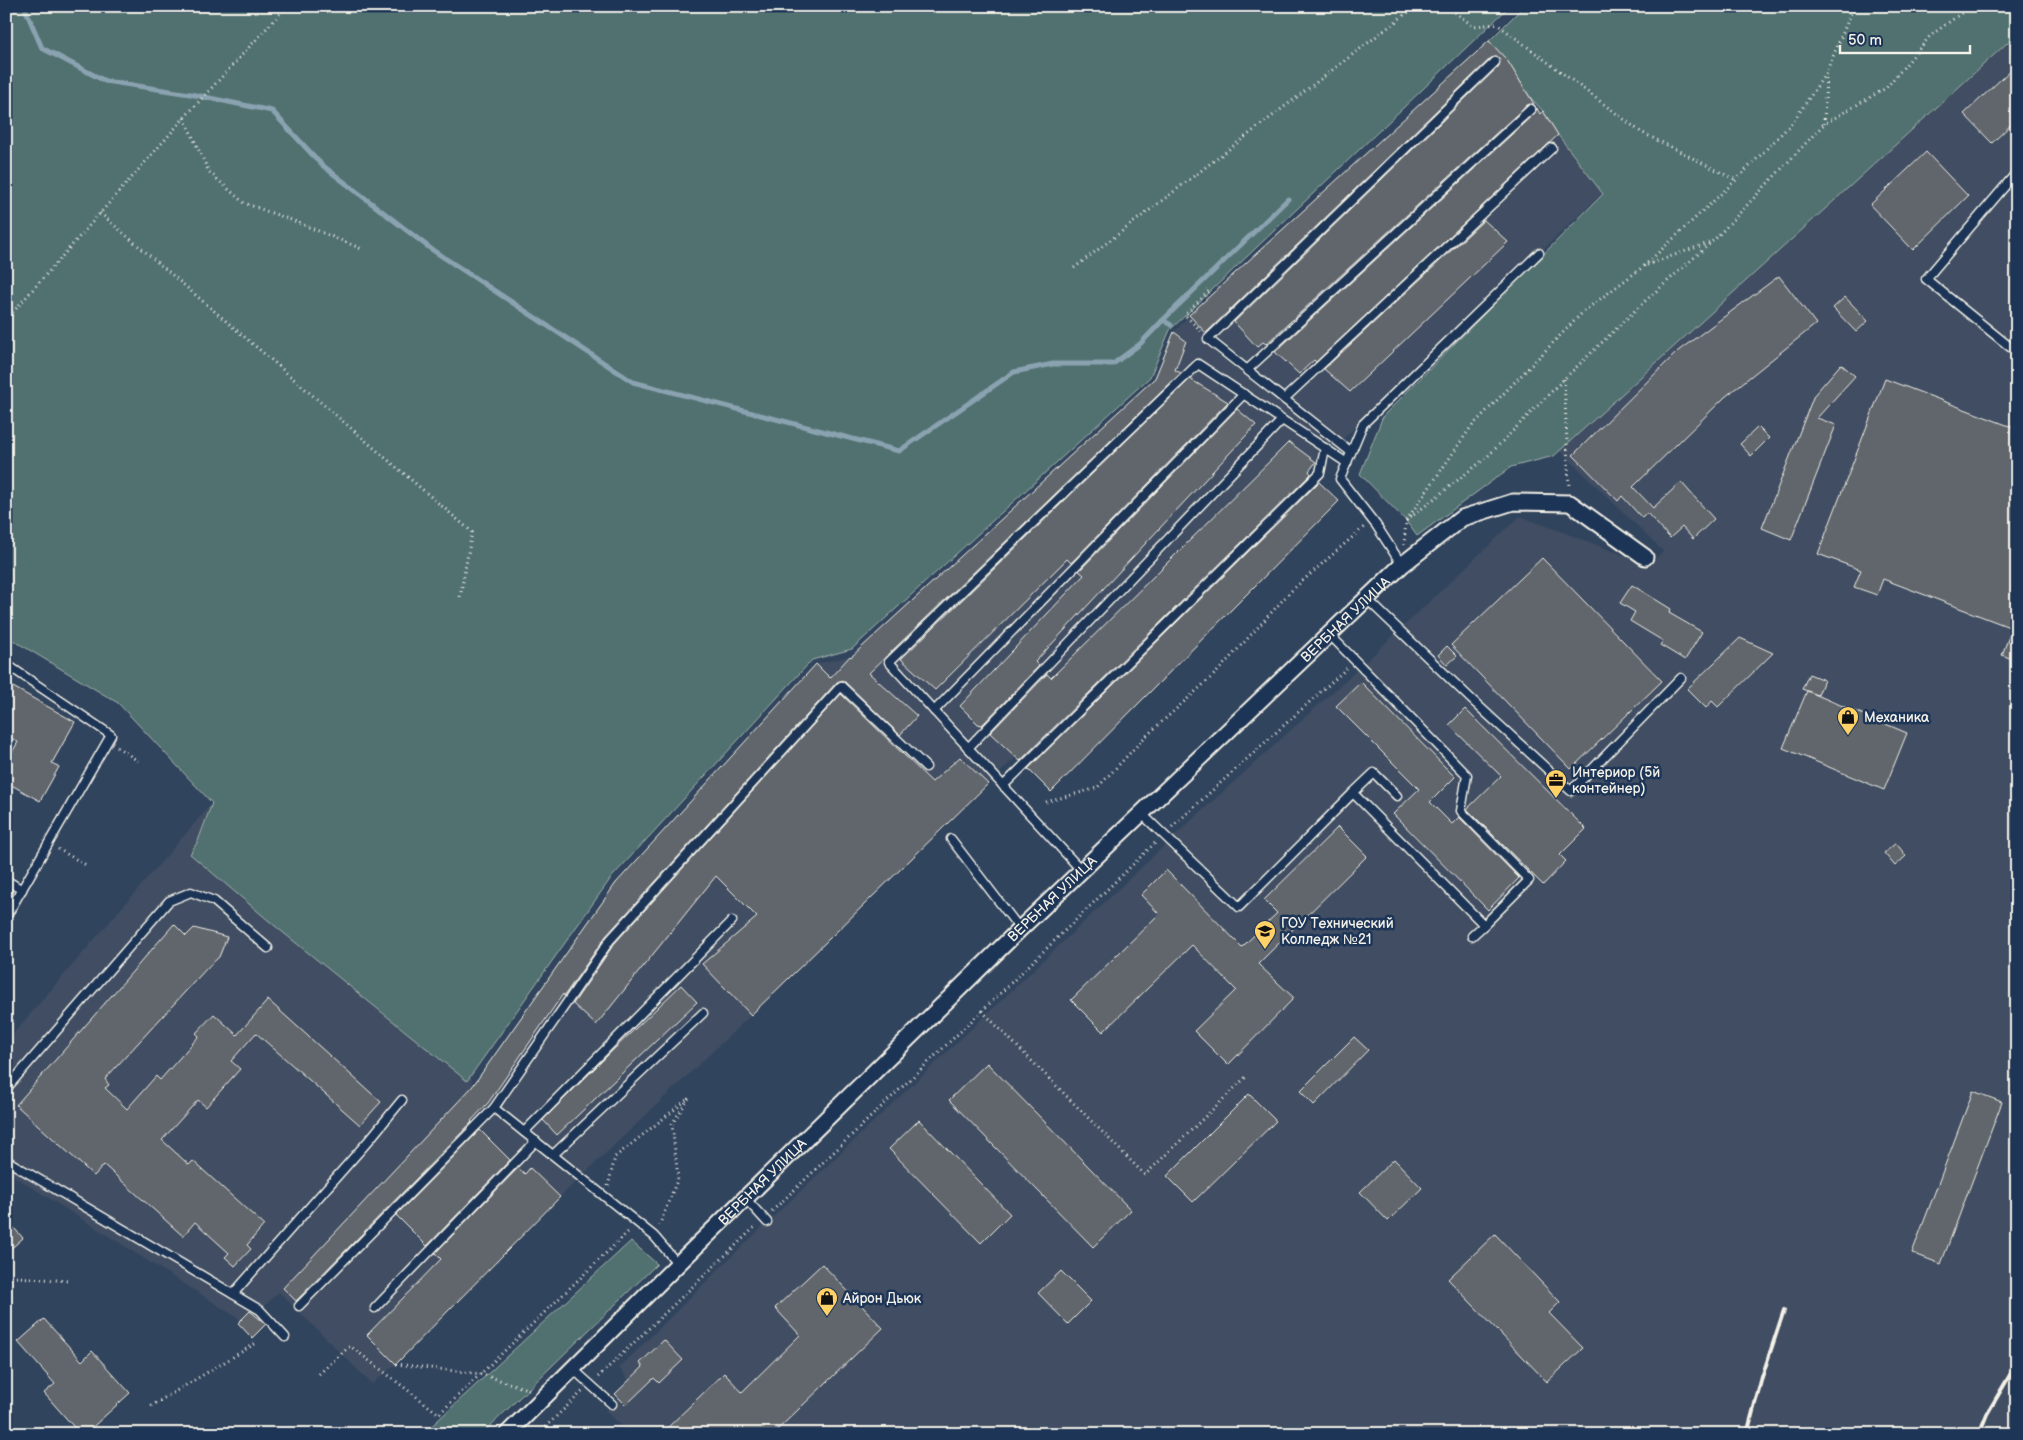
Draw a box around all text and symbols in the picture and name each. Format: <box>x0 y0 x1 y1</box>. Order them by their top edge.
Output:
scale bar <box>1840 22 1970 54</box>
text: 50 m <box>1848 31 1882 50</box>
street label: ВЕРБНАЯ УЛИЦА <box>1297 573 1394 666</box>
shop icon: Механика <box>1836 705 1860 736</box>
place label: Механика <box>1864 709 1930 726</box>
place label: Интериор (5й контейнер) <box>1572 764 1660 797</box>
office icon: Интериор (5й контейнер) <box>1544 768 1568 799</box>
street label: ВЕРБНАЯ УЛИЦА <box>1004 852 1101 945</box>
place label: ГОУ Технический Колледж №21 <box>1281 915 1394 948</box>
school or university icon: ГОУ Технический Колледж №21 <box>1253 919 1277 950</box>
street label: ВЕРБНАЯ УЛИЦА <box>715 1135 811 1229</box>
shop icon: Айрон Дьюк <box>815 1286 839 1317</box>
place label: Айрон Дьюк <box>842 1290 922 1307</box>

